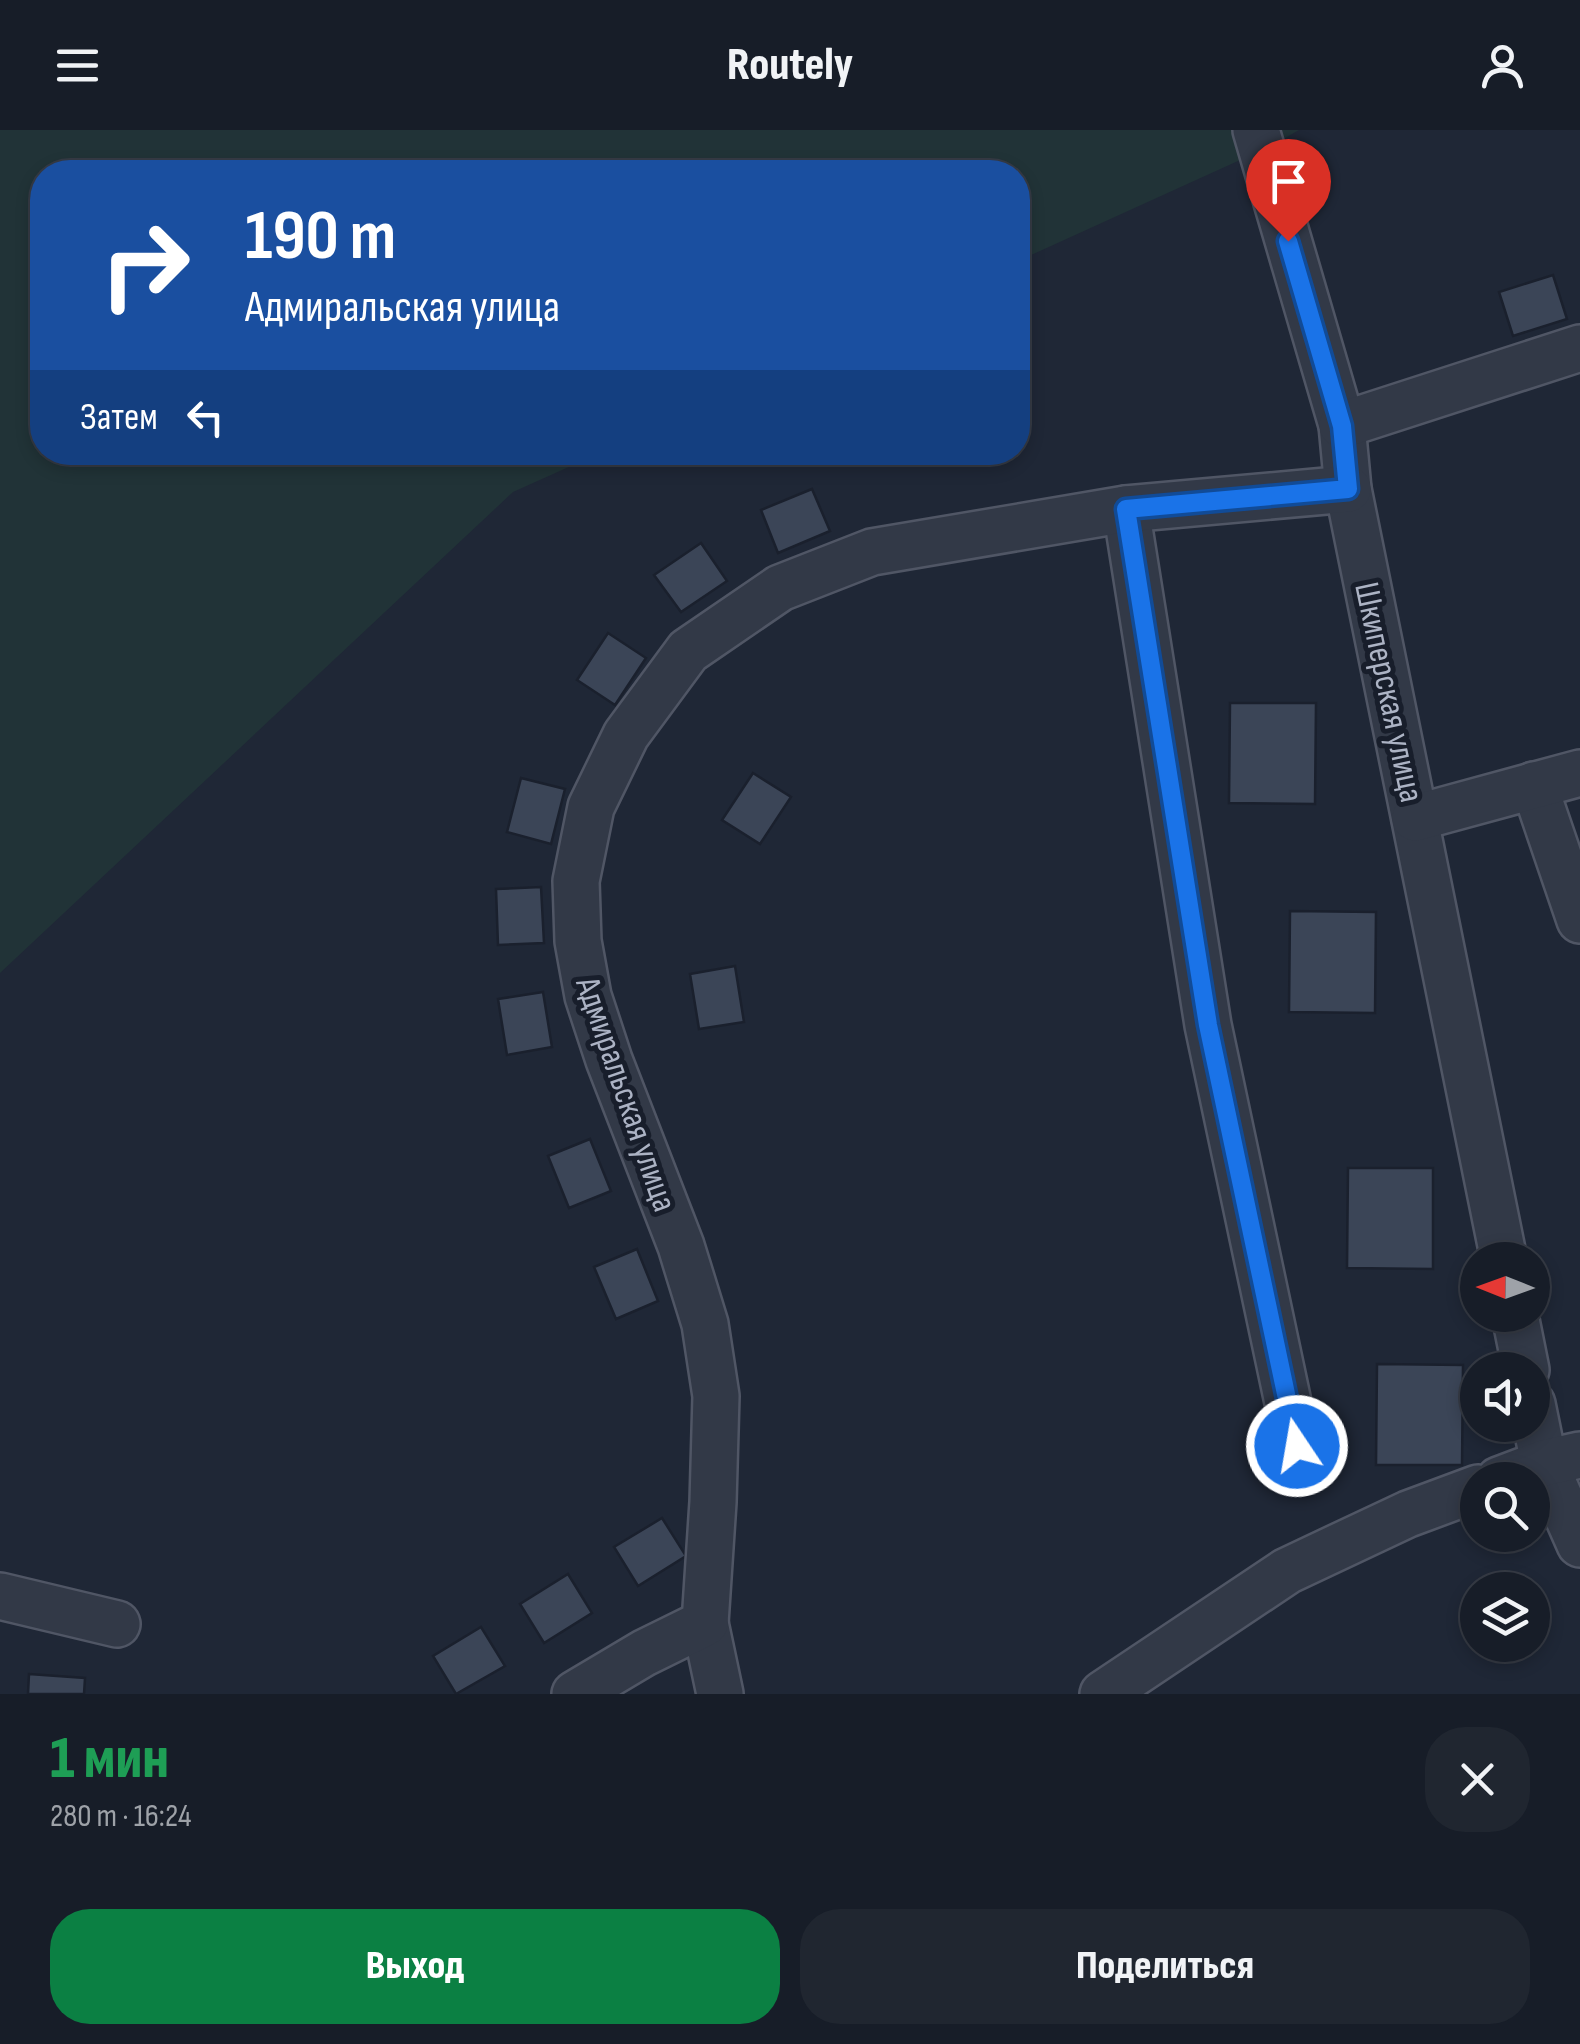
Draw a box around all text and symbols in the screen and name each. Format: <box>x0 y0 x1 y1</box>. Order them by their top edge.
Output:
icon: menu <box>50 38 105 93</box>
text: Routely <box>727 38 853 93</box>
icon: person <box>1475 38 1530 93</box>
pin <box>1246 139 1331 242</box>
icon: arrive <box>1261 154 1316 209</box>
text: 190 m <box>245 195 396 279</box>
icon: right <box>80 200 210 330</box>
text: Адмиральская улица <box>245 280 560 335</box>
icon: left <box>178 390 233 445</box>
text: Затем <box>80 395 158 440</box>
street label: Шкиперская улица <box>1344 578 1433 806</box>
street label: Адмиральская улица <box>565 971 686 1217</box>
north arrow <box>1460 1242 1550 1332</box>
map controls <box>1460 1242 1550 1662</box>
button: sound <box>1460 1352 1550 1442</box>
position arrow <box>1245 1394 1349 1498</box>
button: search <box>1460 1462 1550 1552</box>
button: layers <box>1460 1572 1550 1662</box>
text: 1 мин <box>50 1723 169 1795</box>
button: close <box>1425 1727 1530 1832</box>
text: 280 m · 16:24 <box>50 1797 191 1836</box>
button: Выход <box>50 1909 780 2024</box>
button: Поделиться <box>800 1909 1530 2024</box>

